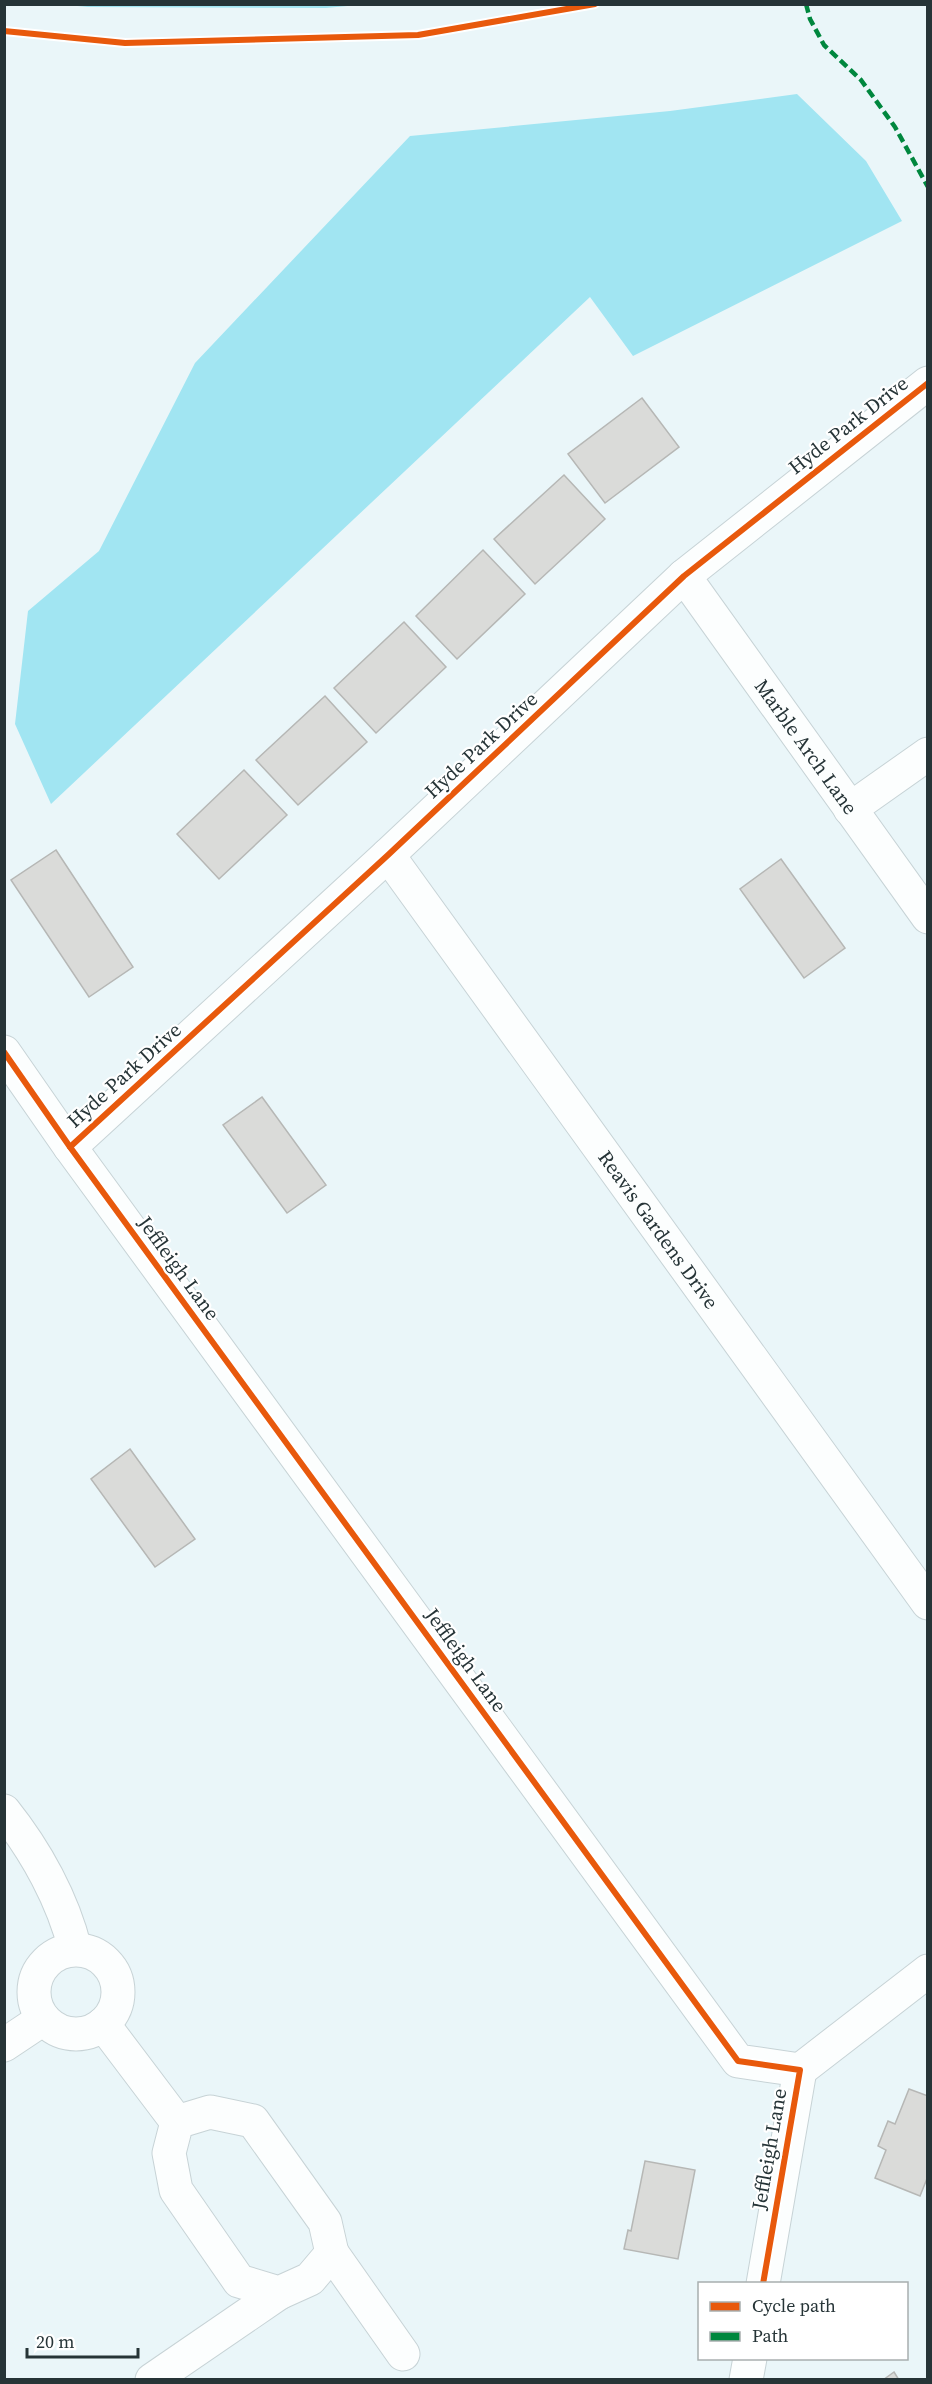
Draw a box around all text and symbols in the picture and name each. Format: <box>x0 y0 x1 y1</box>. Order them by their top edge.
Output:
street label: Hyde Park Drive <box>782 369 914 481</box>
street label: Marble Arch Lane <box>748 673 864 820</box>
street label: Hyde Park Drive <box>418 685 544 805</box>
street label: Hyde Park Drive <box>61 1016 187 1134</box>
street label: Reavis Gardens Drive <box>592 1145 725 1315</box>
street label: Jeffleigh Lane <box>131 1209 226 1326</box>
street label: Jeffleigh Lane <box>418 1601 513 1718</box>
street label: Jeffleigh Lane <box>744 2086 793 2213</box>
legend <box>698 2282 908 2360</box>
text: Cycle path <box>752 2293 836 2318</box>
scale bar <box>27 2321 138 2359</box>
text: Path <box>752 2323 789 2348</box>
text: 20 m <box>36 2329 74 2354</box>

